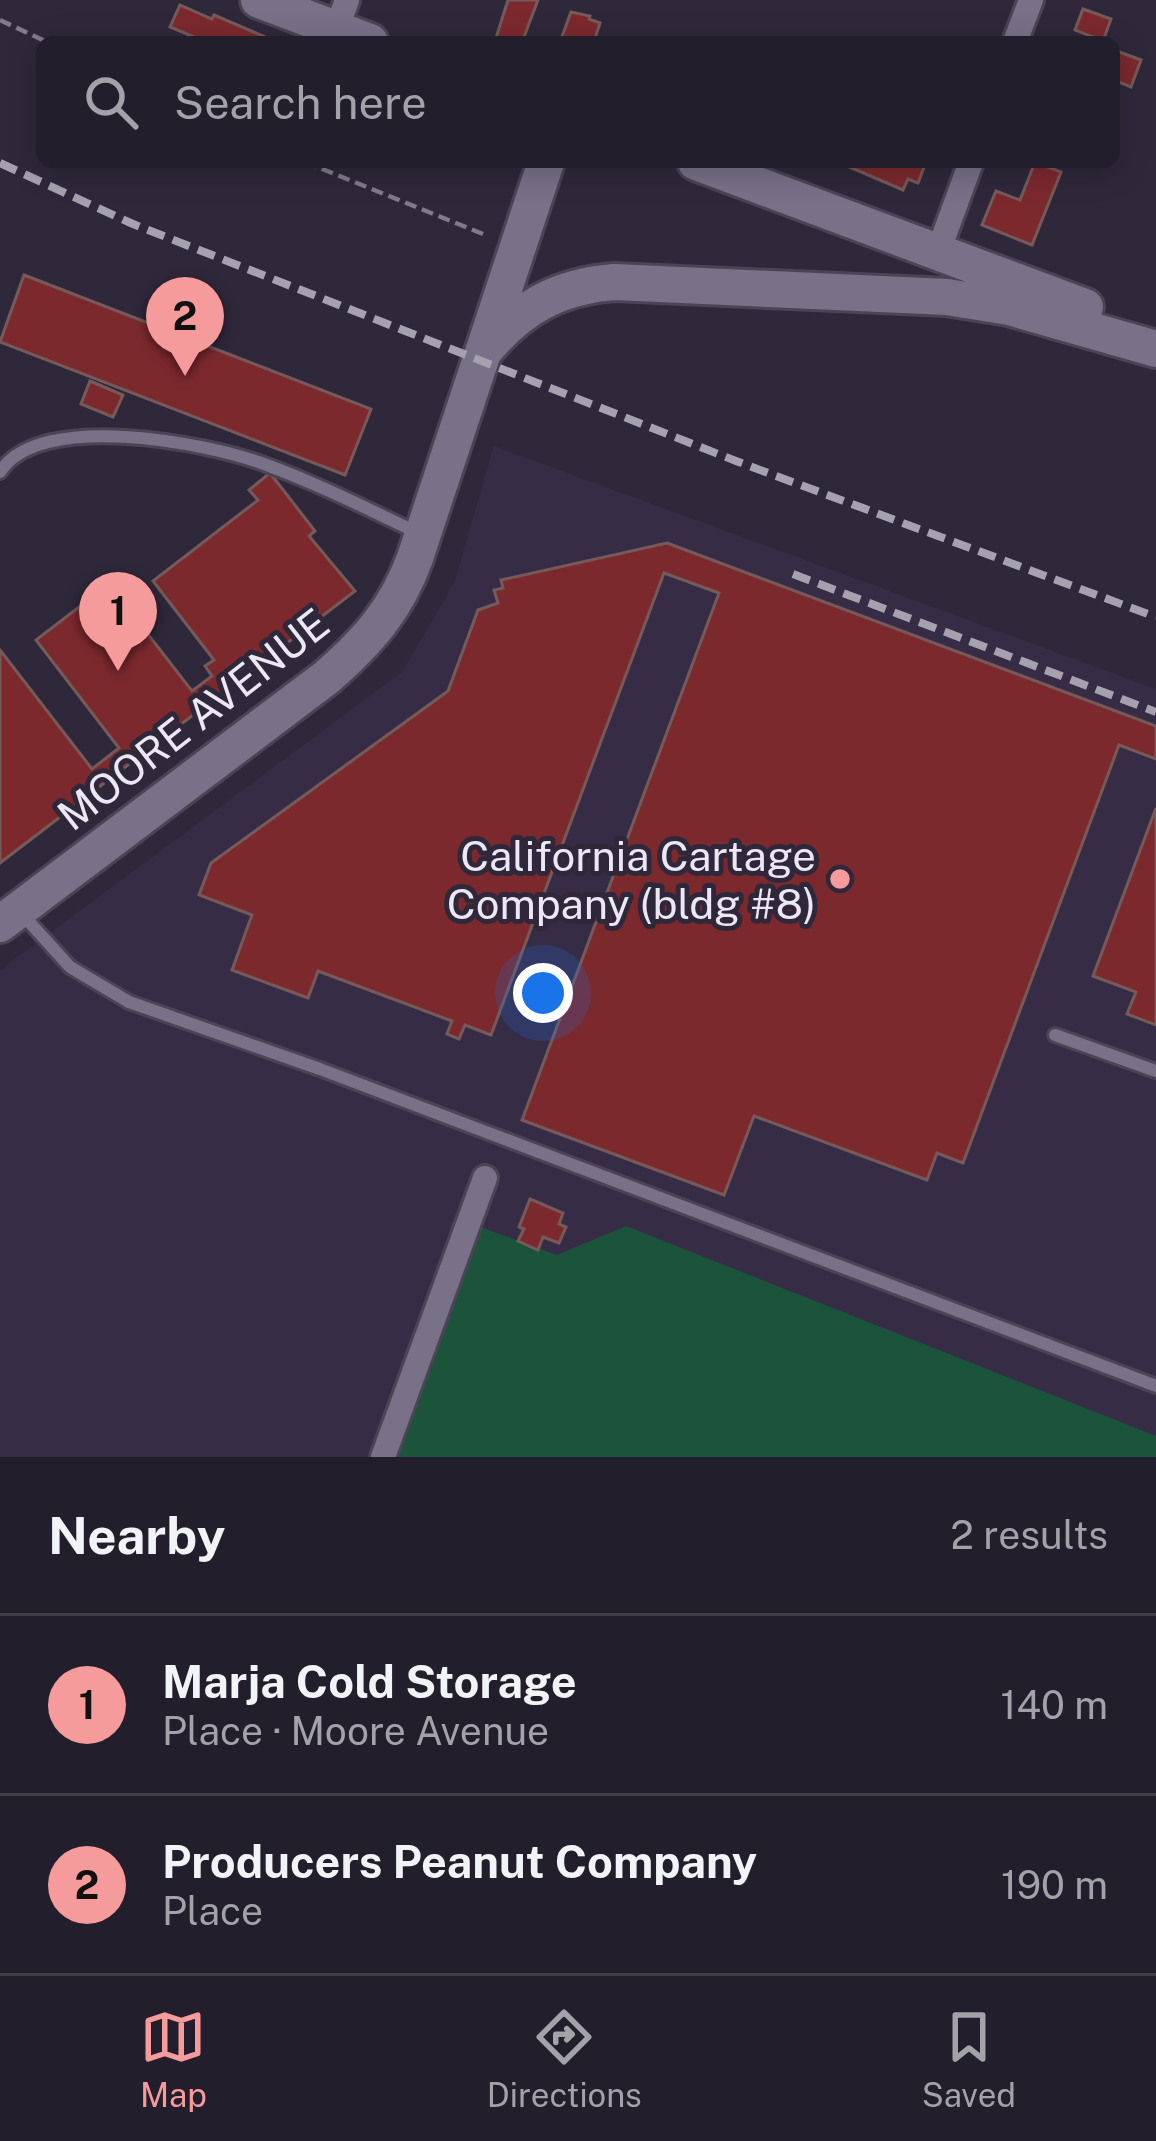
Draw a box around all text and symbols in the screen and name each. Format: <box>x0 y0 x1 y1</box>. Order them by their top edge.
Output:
search box <box>36 36 1120 168</box>
icon: search <box>78 69 144 135</box>
text: Search here <box>174 76 427 129</box>
pin: 2 <box>146 277 224 376</box>
pin: 1 <box>79 572 157 671</box>
street label: MOORE AVENUE <box>48 598 338 840</box>
place label: California Cartage Company (bldg #8) <box>447 831 816 928</box>
marker: California Cartage Company (bldg #8) <box>827 866 853 892</box>
your location <box>513 963 573 1023</box>
text: Nearby <box>48 1506 225 1565</box>
text: 2 results <box>951 1512 1108 1558</box>
text: Marja Cold Storage <box>162 1655 577 1708</box>
text: 1 <box>79 1682 95 1728</box>
text: 140 m <box>1001 1682 1108 1728</box>
text: Place · Moore Avenue <box>162 1708 549 1754</box>
text: Producers Peanut Company <box>162 1835 757 1888</box>
text: 2 <box>75 1862 99 1908</box>
text: 190 m <box>1001 1862 1108 1908</box>
text: Place <box>162 1888 263 1934</box>
tab: Map <box>140 2004 207 2114</box>
tab: Directions <box>487 2004 642 2114</box>
tab: Saved <box>922 2004 1016 2114</box>

